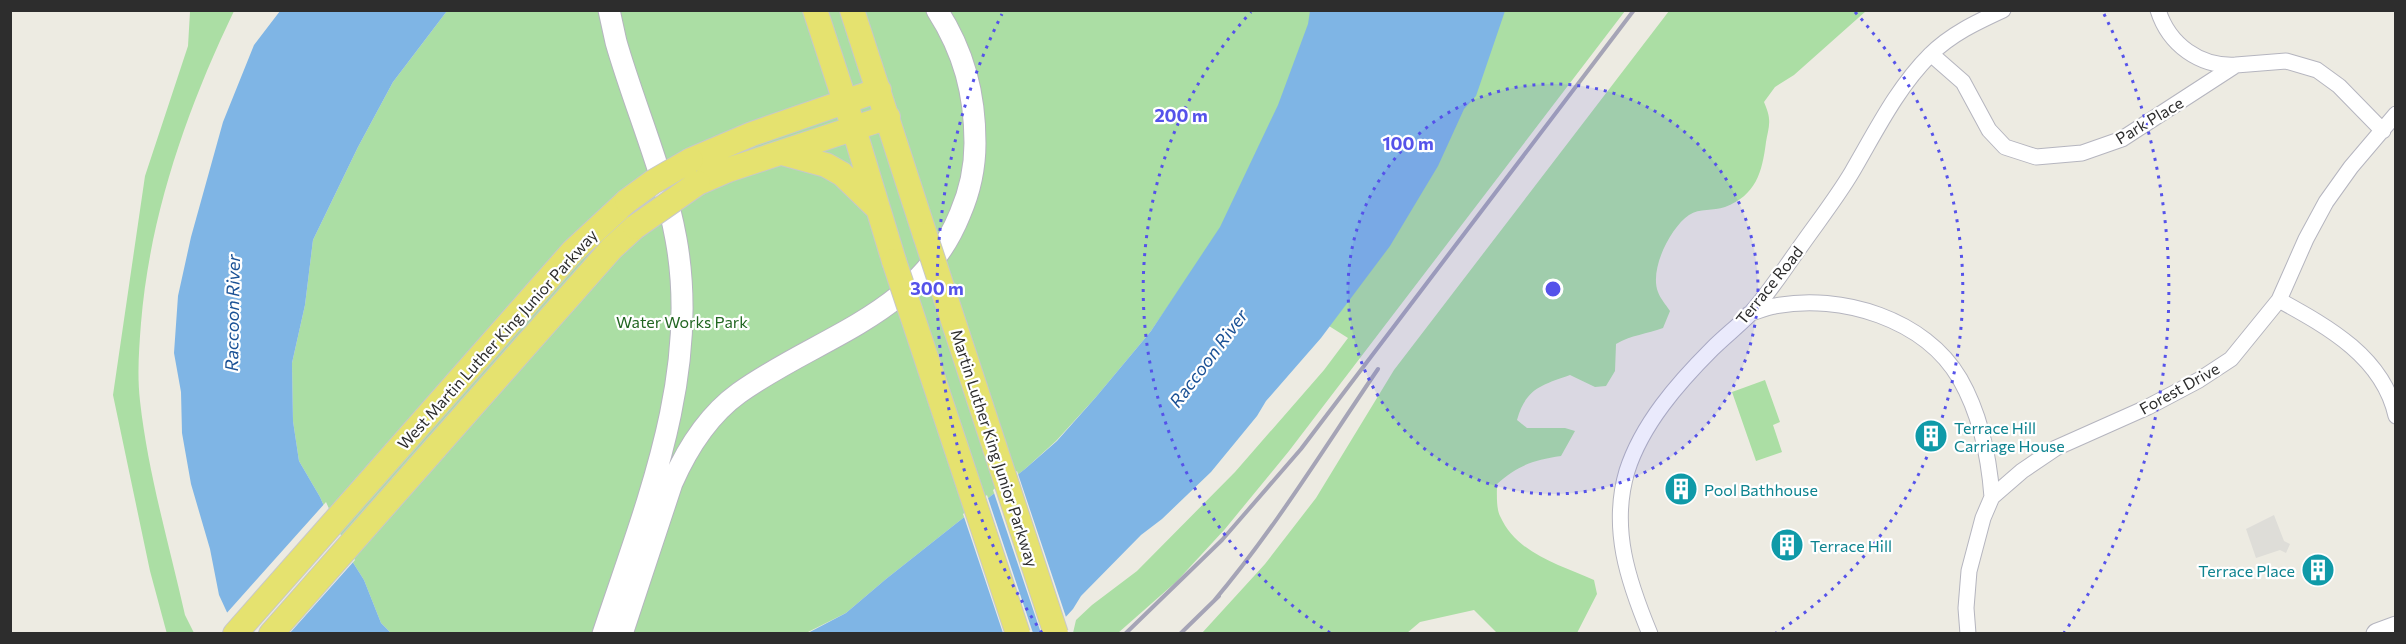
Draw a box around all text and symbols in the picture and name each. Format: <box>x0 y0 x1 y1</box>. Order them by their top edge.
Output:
street label: Park Place <box>2112 92 2186 148</box>
text: 200 m <box>1154 104 1208 126</box>
text: 100 m <box>1382 132 1434 154</box>
street label: West Martin Luther King Junior Parkway <box>393 225 601 453</box>
street label: Terrace Road <box>1732 242 1806 328</box>
water label: Raccoon River <box>220 254 244 372</box>
text: 300 m <box>910 277 964 299</box>
centre of rings <box>1543 279 1563 299</box>
water label: Raccoon River <box>1164 304 1252 411</box>
park label: Water Works Park <box>616 312 748 331</box>
street label: Martin Luther King Junior Parkway <box>948 327 1042 569</box>
street label: Forest Drive <box>2136 358 2222 418</box>
building icon: Terrace Hill Carriage House <box>1913 418 1949 454</box>
place label: Terrace Hill Carriage House <box>1954 418 2065 455</box>
building icon: Pool Bathhouse <box>1663 471 1699 507</box>
place label: Pool Bathhouse <box>1704 480 1818 499</box>
building icon: Terrace Hill <box>1769 527 1805 563</box>
place label: Terrace Hill <box>1810 536 1892 555</box>
building icon: Terrace Place <box>2300 552 2336 588</box>
place label: Terrace Place <box>2198 561 2295 580</box>

